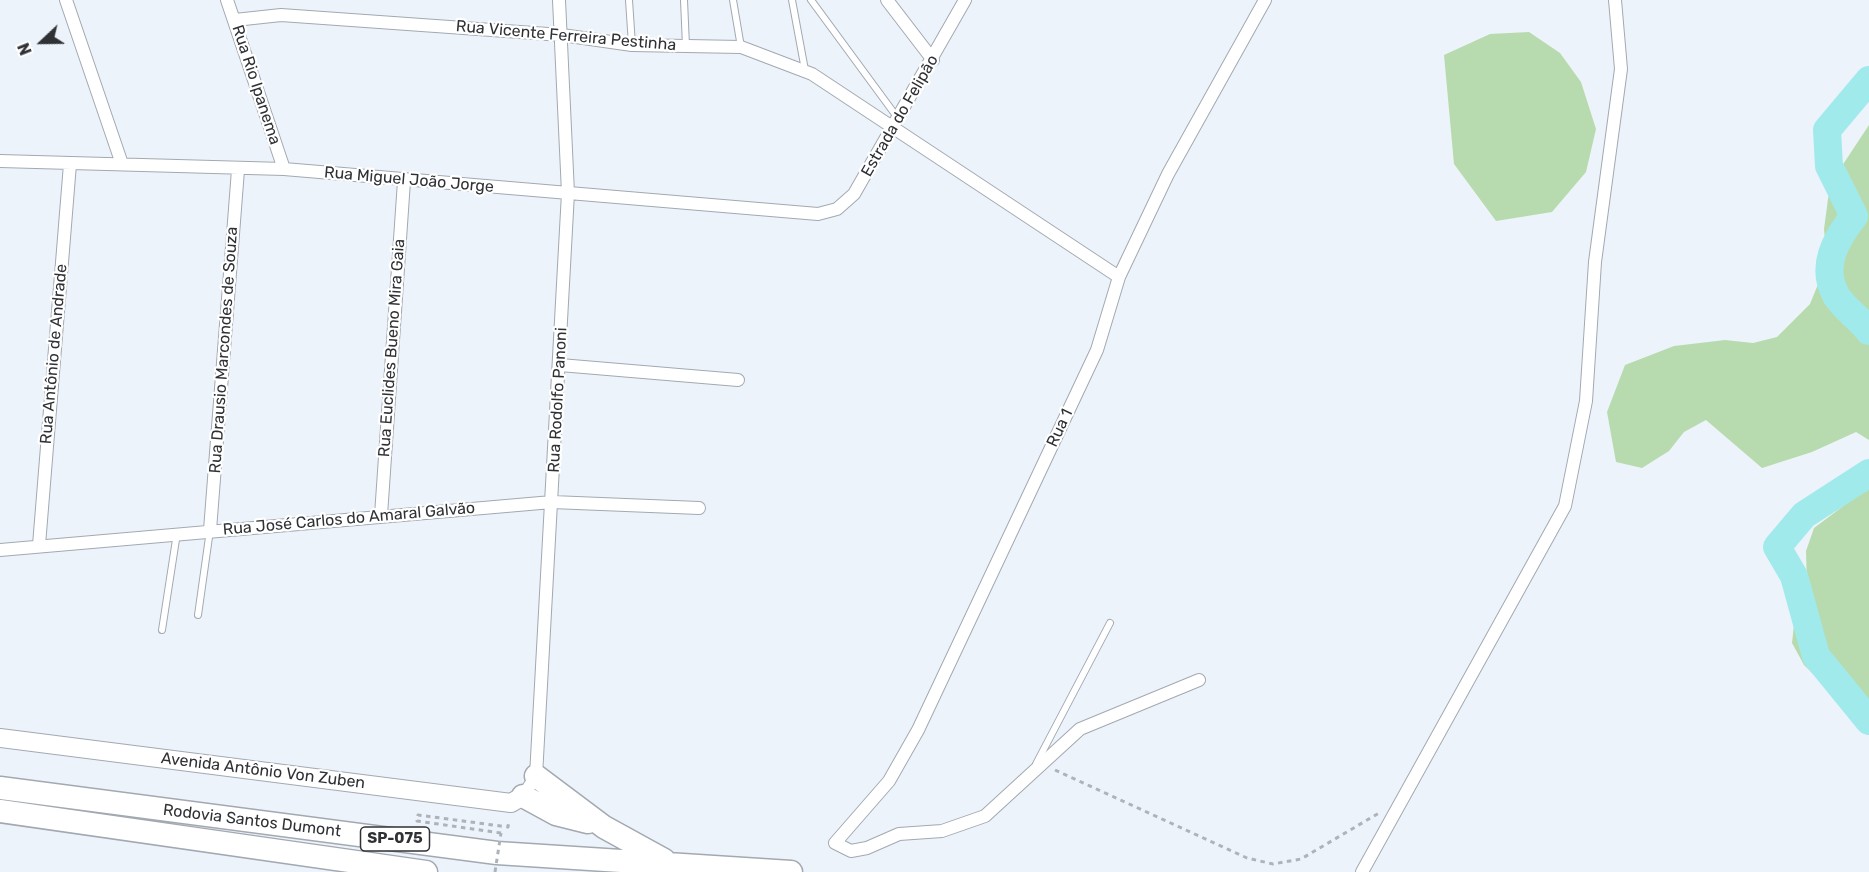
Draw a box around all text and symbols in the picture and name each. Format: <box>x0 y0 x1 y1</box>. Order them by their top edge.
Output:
north arrow <box>12 12 72 72</box>
street label: Rua Vicente Ferreira Pestinha <box>455 17 677 55</box>
street label: Rua Rio Ipanema <box>228 23 284 147</box>
text: N <box>14 40 36 58</box>
street label: Estrada do Felipão <box>857 52 943 180</box>
street label: Rua Miguel João Jorge <box>323 163 495 197</box>
street label: Rua Drausio Marcondes de Souza <box>206 226 242 474</box>
street label: Rua Euclides Bueno Mira Gaia <box>375 238 409 458</box>
street label: Rua Antônio de Andrade <box>37 263 71 445</box>
street label: Rua Rodolfo Panoni <box>545 327 571 473</box>
street label: Rua 1 <box>1043 406 1077 450</box>
street label: Rua José Carlos do Amaral Galvão <box>222 498 476 540</box>
street label: Avenida Antônio Von Zuben <box>160 749 366 793</box>
street label: Rodovia Santos Dumont <box>162 801 342 841</box>
road number: SP-075 <box>360 827 430 851</box>

